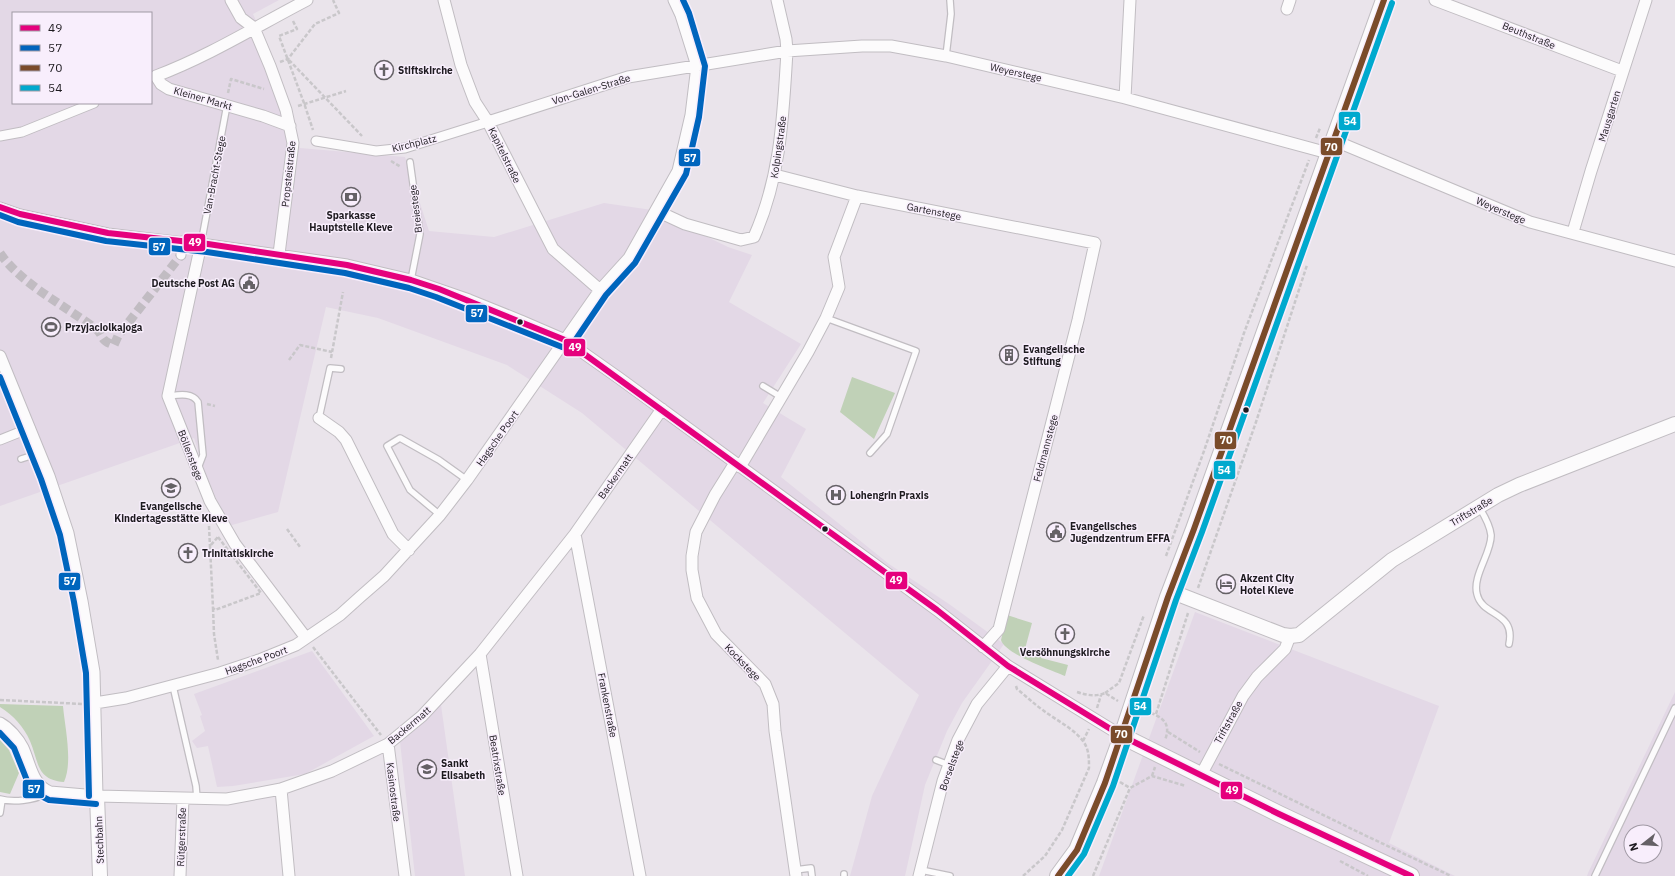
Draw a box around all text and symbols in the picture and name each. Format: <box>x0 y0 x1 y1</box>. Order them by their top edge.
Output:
legend <box>12 12 152 104</box>
street label: Beuthstraße <box>1500 19 1558 52</box>
text: 49 <box>48 20 62 35</box>
text: 57 <box>48 40 62 55</box>
church icon: Stiftskirche <box>373 59 395 81</box>
text: 70 <box>48 60 62 75</box>
street label: Weyerstege <box>989 60 1044 85</box>
place label: Stiftskirche <box>398 64 453 77</box>
street label: Von-Galen-Straße <box>550 71 632 108</box>
text: 54 <box>48 80 62 95</box>
street label: Kleiner Markt <box>172 84 234 113</box>
street label: Mausgarten <box>1596 89 1623 143</box>
line badge: 54 <box>1338 111 1361 131</box>
text: 54 <box>1343 114 1357 128</box>
street label: Kolpingstraße <box>768 115 789 179</box>
street label: Kapitelstraße <box>485 125 524 186</box>
street label: Kirchplatz <box>391 132 438 155</box>
street label: Van-Bracht-Stege <box>201 134 229 215</box>
line badge: 70 <box>1320 137 1343 156</box>
street label: Propsteistraße <box>279 140 298 208</box>
text: 70 <box>1324 140 1338 154</box>
line badge: 57 <box>678 148 701 167</box>
text: 57 <box>683 151 697 165</box>
street label: Breiestege <box>406 184 425 234</box>
bank icon: Sparkasse Hauptstelle Kleve <box>340 186 362 208</box>
street label: Weyerstege <box>1474 194 1528 227</box>
street label: Gartenstege <box>906 200 963 223</box>
place label: Sparkasse Hauptstelle Kleve <box>309 209 393 234</box>
line badge: 49 <box>183 233 206 252</box>
text: 49 <box>188 235 202 249</box>
line badge: 57 <box>148 237 171 256</box>
text: 57 <box>152 240 166 254</box>
public building icon: Deutsche Post AG <box>238 272 260 294</box>
place label: Deutsche Post AG <box>152 277 235 290</box>
line badge: 57 <box>465 304 488 323</box>
text: 57 <box>470 306 484 320</box>
sports icon: Przyjaciolkajoga <box>40 316 62 338</box>
unlabelled marker <box>515 317 525 327</box>
place label: Przyjaciolkajoga <box>65 321 143 334</box>
line badge: 49 <box>563 338 586 357</box>
text: 49 <box>568 340 582 354</box>
place label: Evangelische Stiftung <box>1023 343 1085 368</box>
building icon: Evangelische Stiftung <box>998 344 1020 366</box>
unlabelled marker <box>1241 405 1251 415</box>
street label: Hagsche Poort <box>473 407 522 469</box>
street label: Feldmannstege <box>1030 413 1061 483</box>
street label: Böllenstege <box>175 428 206 483</box>
line badge: 70 <box>1214 431 1237 450</box>
text: 70 <box>1219 433 1233 447</box>
street label: Backermatt <box>595 451 636 501</box>
line badge: 54 <box>1213 460 1236 480</box>
text: 54 <box>1217 463 1231 477</box>
school or university icon: Evangelische Kindertagesstätte Kleve <box>160 477 182 499</box>
hospital icon: Lohengrin Praxis <box>825 484 847 506</box>
place label: Lohengrin Praxis <box>850 489 929 502</box>
street label: Triftstraße <box>1448 493 1495 529</box>
place label: Evangelische Kindertagesstätte Kleve <box>114 500 228 525</box>
place label: Evangelisches Jugendzentrum EFFA <box>1070 520 1170 545</box>
public building icon: Evangelisches Jugendzentrum EFFA <box>1045 521 1067 543</box>
unlabelled marker <box>820 524 830 534</box>
church icon: Trinitatiskirche <box>177 542 199 564</box>
place label: Trinitatiskirche <box>202 547 274 560</box>
line badge: 49 <box>885 571 908 590</box>
line badge: 57 <box>58 572 81 591</box>
place label: Akzent City Hotel Kleve <box>1240 572 1295 597</box>
text: 49 <box>889 573 903 587</box>
hotel icon: Akzent City Hotel Kleve <box>1215 573 1237 595</box>
text: 57 <box>63 574 77 588</box>
church icon: Versöhnungskirche <box>1054 623 1076 645</box>
street label: Kockstege <box>722 641 764 684</box>
street label: Hagsche Poort <box>223 643 290 678</box>
place label: Versöhnungskirche <box>1020 646 1111 659</box>
street label: Frankenstraße <box>595 672 620 739</box>
line badge: 54 <box>1129 697 1152 716</box>
street label: Triftstraße <box>1211 698 1246 746</box>
text: 54 <box>1133 699 1147 713</box>
street label: Backermatt <box>385 703 434 747</box>
line badge: 70 <box>1110 725 1133 744</box>
text: 70 <box>1114 727 1128 741</box>
street label: Beatrixstraße <box>486 734 509 797</box>
street label: Borselstege <box>936 737 967 792</box>
place label: Sankt Elisabeth <box>441 757 485 782</box>
school or university icon: Sankt Elisabeth <box>416 758 438 780</box>
street label: Kasinostraße <box>383 762 404 823</box>
line badge: 57 <box>22 779 45 799</box>
line badge: 49 <box>1220 781 1243 800</box>
text: 57 <box>27 782 41 796</box>
text: 49 <box>1225 783 1239 797</box>
street label: Rütgerstraße <box>174 807 189 867</box>
street label: Stechbahn <box>92 816 107 864</box>
north arrow <box>1623 824 1663 864</box>
text: N <box>1626 841 1641 853</box>

